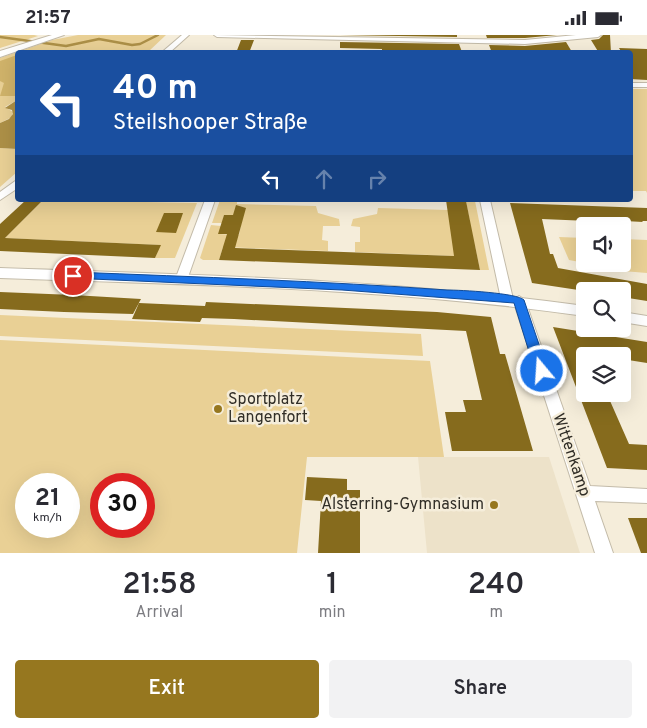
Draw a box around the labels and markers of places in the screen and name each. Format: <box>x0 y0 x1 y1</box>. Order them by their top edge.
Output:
pin <box>52 255 94 297</box>
place label: Sportplatz Langenfort <box>228 390 308 428</box>
marker: Sportplatz Langenfort <box>212 403 224 415</box>
place label: Alsterring-Gymnasium <box>321 495 484 515</box>
marker: Alsterring-Gymnasium <box>488 499 500 511</box>

